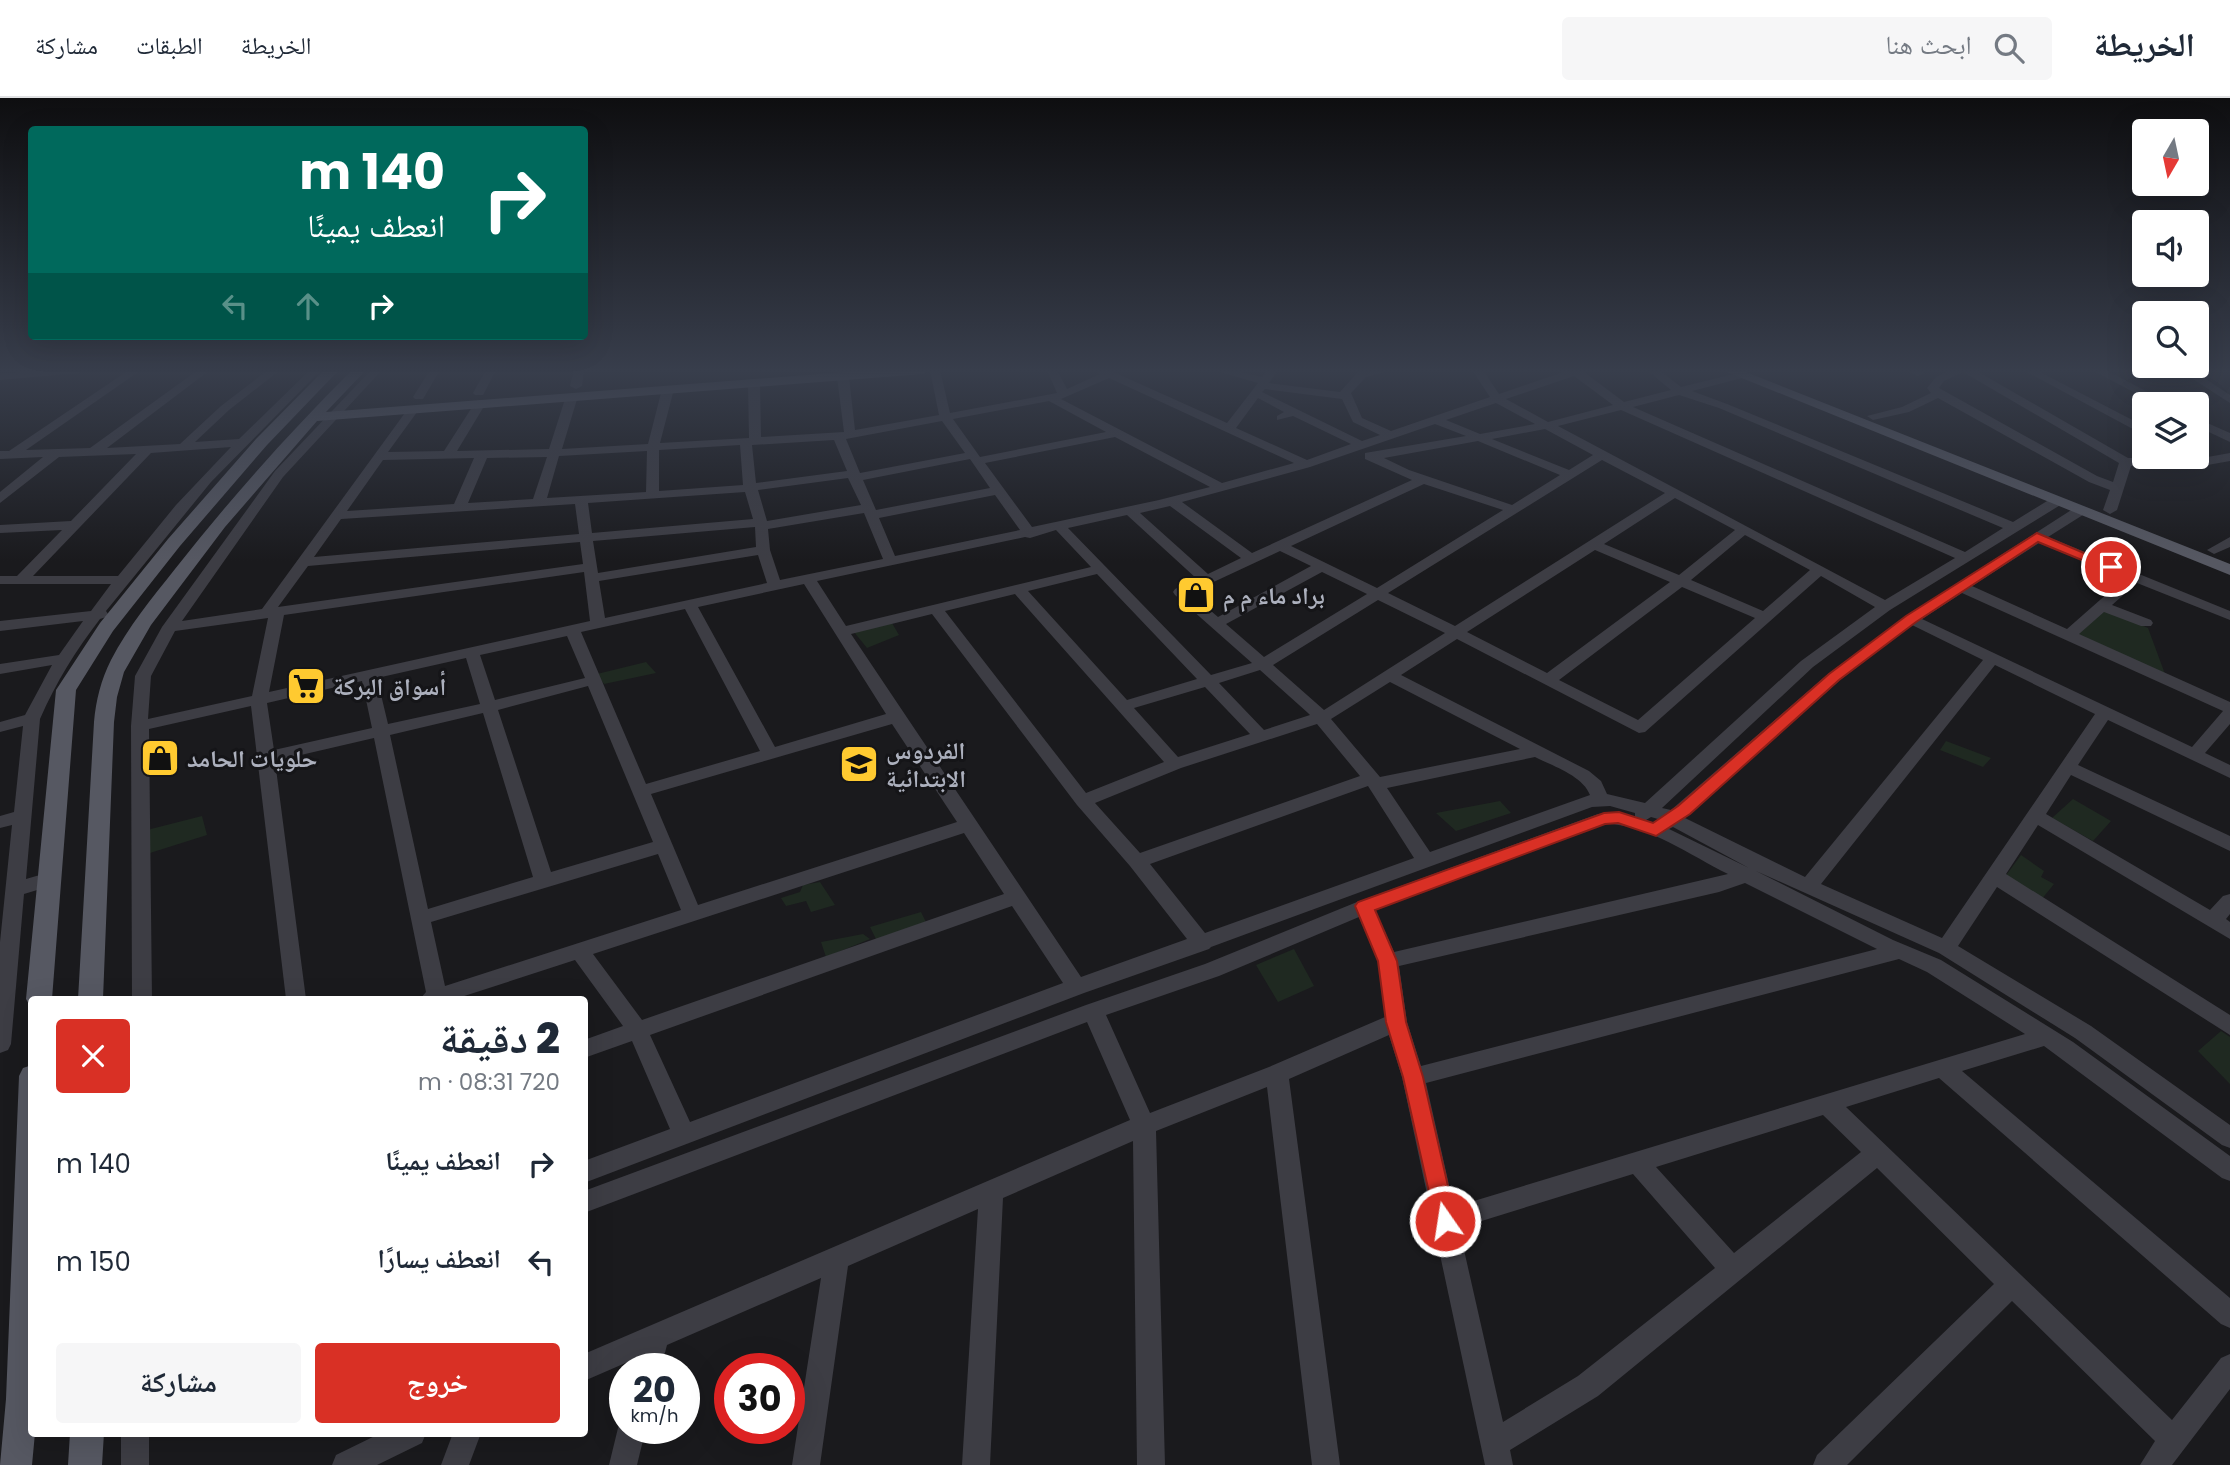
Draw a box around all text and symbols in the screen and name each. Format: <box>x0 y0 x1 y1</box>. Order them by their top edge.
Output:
search box <box>1562 17 2052 80</box>
text: الخريطة <box>2094 21 2195 68</box>
text: ابحث هنا <box>1886 27 1972 63</box>
text: مشاركة <box>35 29 98 62</box>
text: الطبقات <box>136 29 203 62</box>
text: الخريطة <box>241 29 311 62</box>
icon: search <box>1990 29 2028 67</box>
north arrow <box>2132 119 2208 196</box>
map controls <box>2132 119 2209 469</box>
text: 140 m <box>299 138 445 206</box>
icon: right <box>469 154 560 245</box>
text: انعطف يمينًا <box>307 203 445 248</box>
button: sound <box>2132 210 2209 287</box>
icon: left <box>216 287 254 325</box>
icon: ahead <box>289 287 327 325</box>
icon: right <box>362 287 400 325</box>
button: search <box>2132 301 2209 378</box>
button: layers <box>2132 392 2209 469</box>
pin <box>2081 537 2141 597</box>
icon: arrive <box>2092 548 2130 586</box>
shop icon: براد ماء م م <box>1175 574 1217 616</box>
place label: براد ماء م م <box>1223 579 1325 613</box>
supermarket icon: أسواق البركة <box>285 665 327 707</box>
place label: أسواق البركة <box>333 670 446 703</box>
place label: الفردوس الابتدائية <box>886 734 966 795</box>
shop icon: حلويات الحامد <box>139 737 181 779</box>
place label: حلويات الحامد <box>187 742 317 775</box>
school or university icon: الفردوس الابتدائية <box>838 743 880 785</box>
text: 2 دقيقة <box>440 1009 560 1068</box>
button: close <box>56 1019 130 1093</box>
text: 720 m · 08:31 <box>418 1066 560 1098</box>
text: انعطف يمينًا <box>385 1143 501 1179</box>
icon: right <box>522 1145 560 1183</box>
text: 140 m <box>56 1146 131 1182</box>
position arrow <box>1408 1184 1482 1258</box>
text: انعطف يسارًا <box>378 1241 501 1277</box>
icon: left <box>522 1243 560 1281</box>
text: 150 m <box>56 1244 131 1280</box>
button: مشاركة <box>56 1343 301 1423</box>
button: خروج <box>315 1343 560 1423</box>
speed limit sign: 30 <box>714 1353 805 1444</box>
text: 20 <box>633 1365 676 1414</box>
text: km/h <box>631 1403 678 1428</box>

